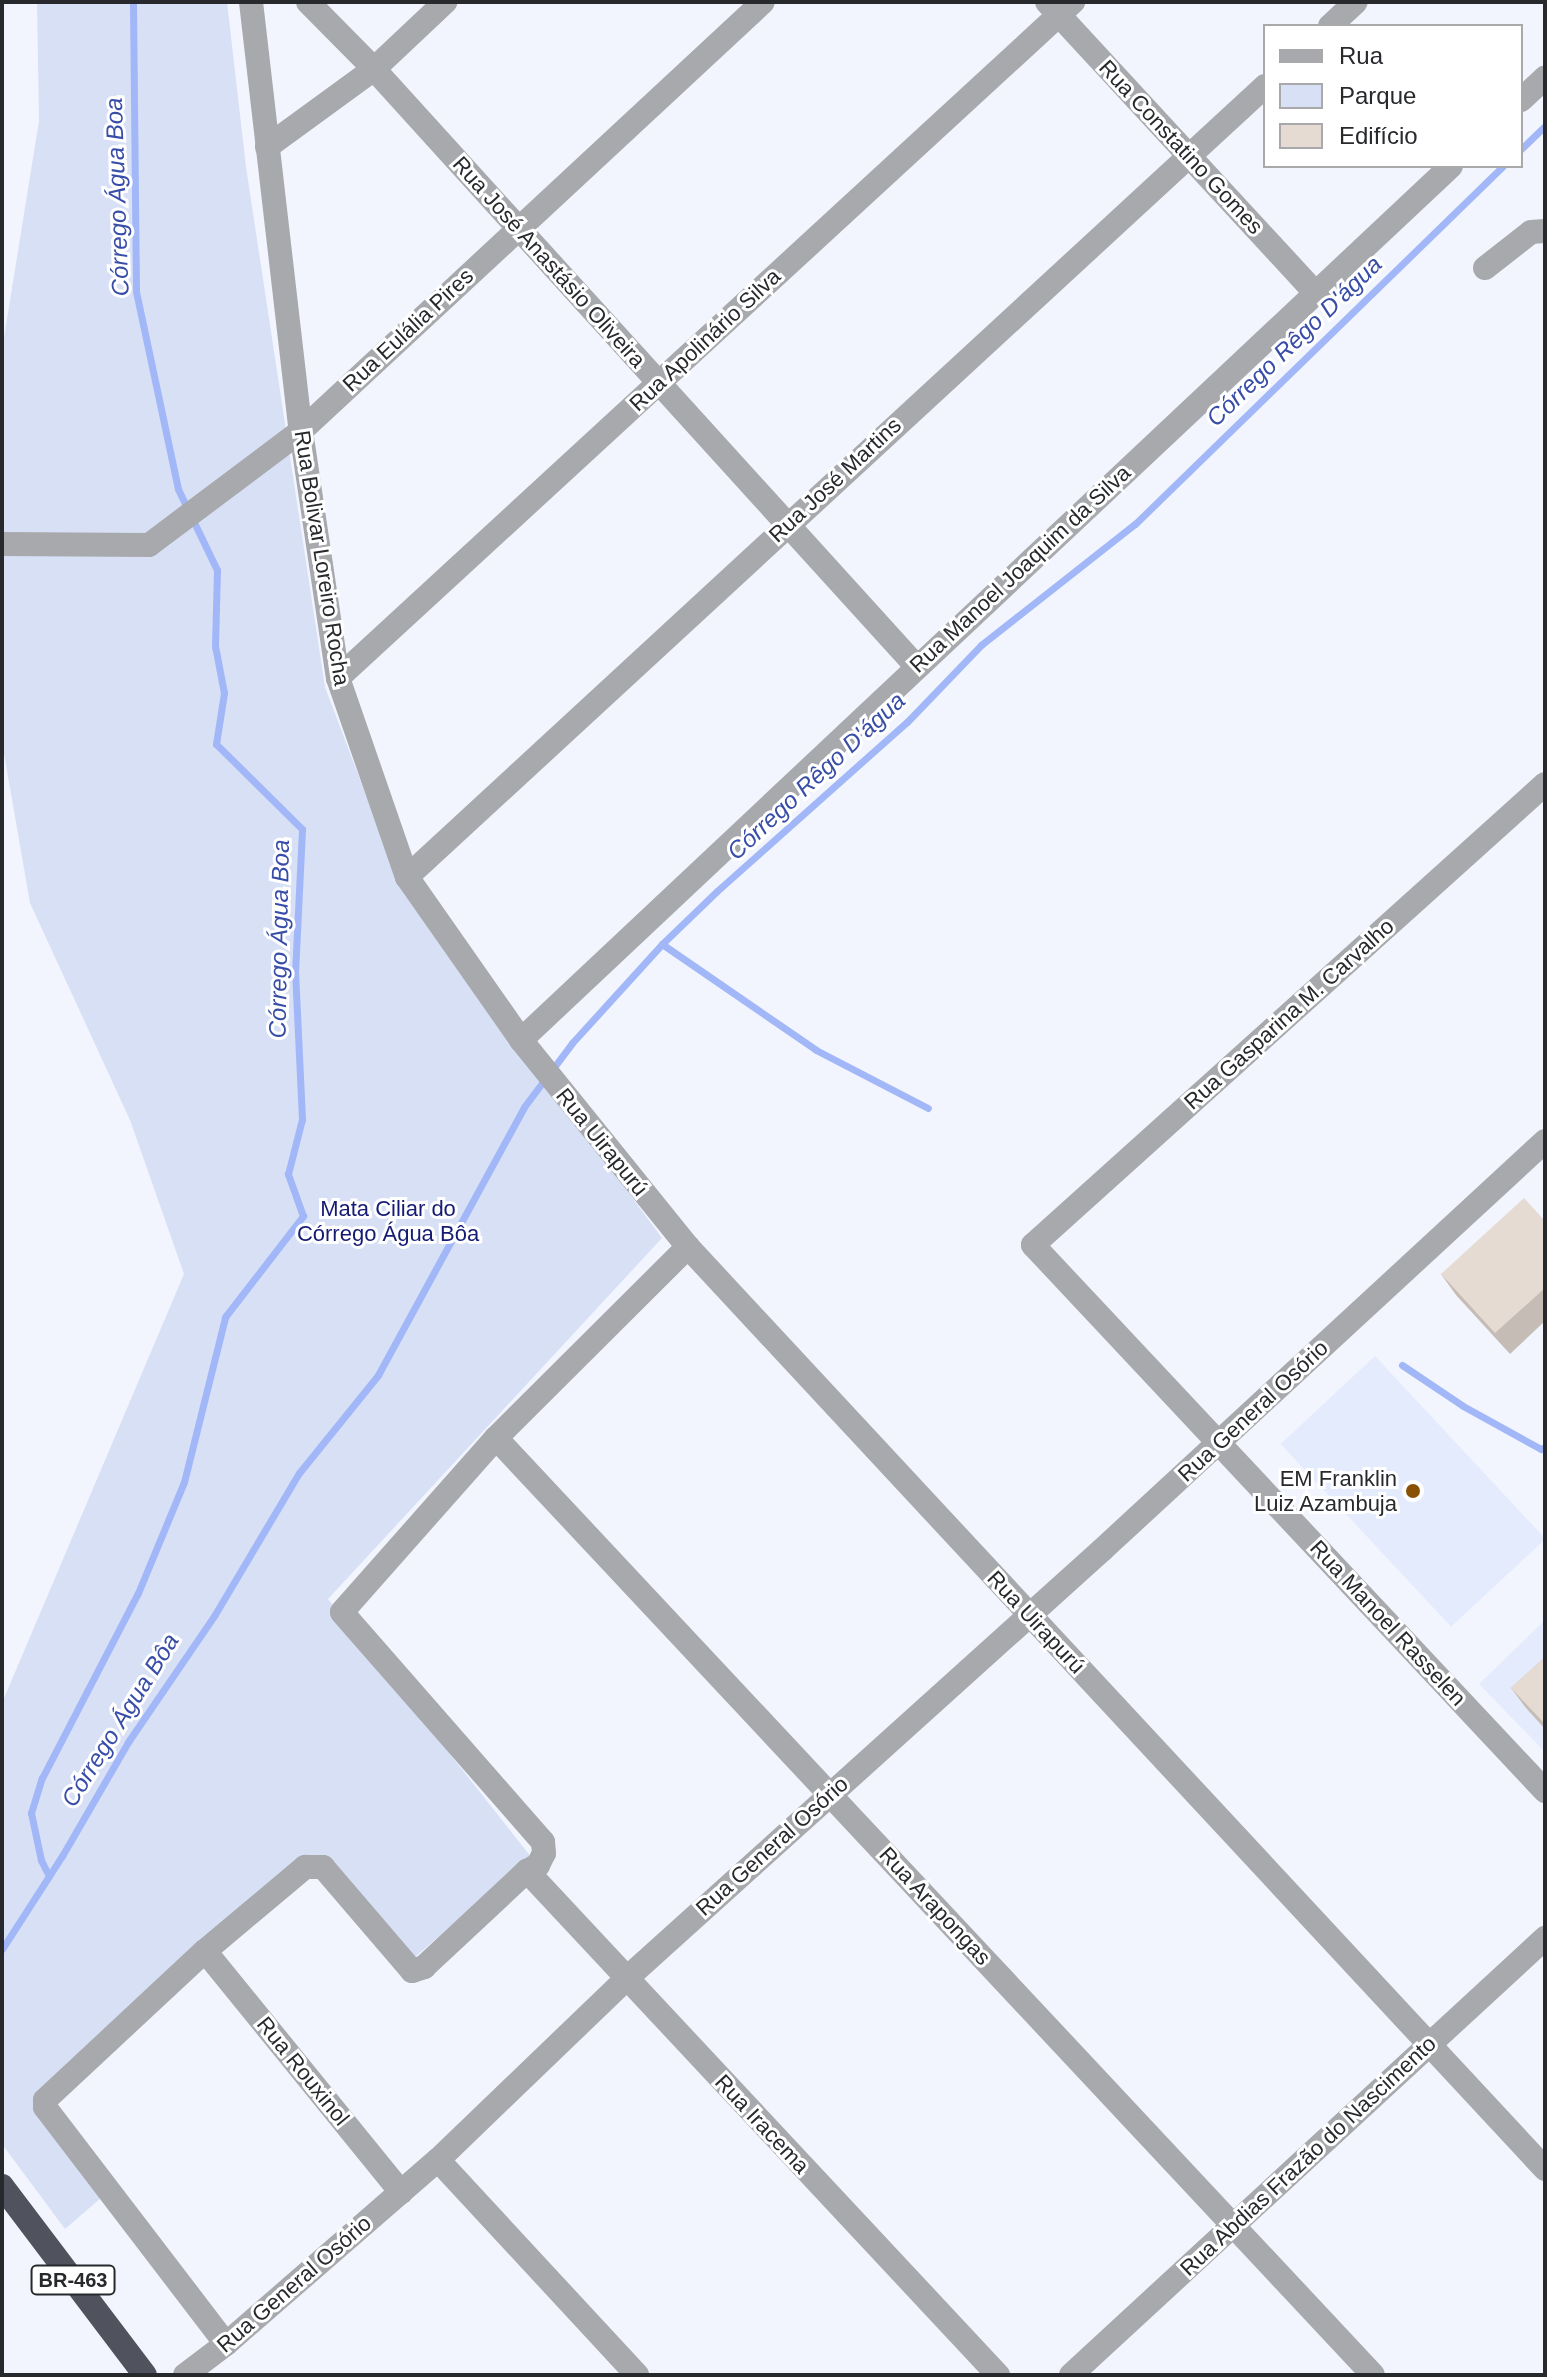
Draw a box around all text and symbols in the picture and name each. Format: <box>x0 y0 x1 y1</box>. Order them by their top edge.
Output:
legend <box>1263 24 1523 168</box>
text: Rua <box>1339 42 1383 69</box>
street label: Rua Constatino Gomes <box>1093 54 1269 240</box>
text: Parque <box>1339 82 1416 109</box>
water label: Córrego Água Boa <box>99 97 135 297</box>
text: Edifício <box>1339 122 1418 149</box>
street label: Rua José Anastásio Oliveira <box>447 150 651 374</box>
water label: Córrego Rêgo D'água <box>1200 250 1388 432</box>
street label: Rua Eulália Pires <box>337 263 479 397</box>
street label: Rua Apolinário Silva <box>624 263 786 417</box>
street label: Rua José Martins <box>763 412 907 548</box>
street label: Rua Bolivar Loreiro Rocha <box>289 429 355 687</box>
street label: Rua Manoel Joaquim da Silva <box>904 460 1136 678</box>
water label: Córrego Rêgo D'água <box>721 686 911 866</box>
water label: Córrego Água Boa <box>263 839 295 1039</box>
street label: Rua Gasparina M. Carvalho <box>1179 913 1399 1115</box>
street label: Rua Uirapurú <box>551 1083 653 1201</box>
park label: Mata Ciliar do Córrego Água Bôa <box>297 1195 479 1246</box>
street label: Rua General Osório <box>1172 1335 1334 1487</box>
place label: EM Franklin Luiz Azambuja <box>1253 1465 1397 1516</box>
marker: EM Franklin Luiz Azambuja <box>1404 1482 1422 1500</box>
street label: Rua Manoel Rasselen <box>1305 1535 1471 1711</box>
street label: Rua Uirapurú <box>982 1565 1090 1679</box>
water label: Córrego Água Bôa <box>55 1628 185 1812</box>
street label: Rua General Osório <box>690 1771 854 1921</box>
street label: Rua Arapongas <box>873 1841 997 1971</box>
street label: Rua Rouxinol <box>251 2011 355 2131</box>
street label: Rua Abdias Frazão do Nascimento <box>1174 2030 1442 2282</box>
street label: Rua Iracema <box>709 2069 815 2179</box>
street label: Rua General Osório <box>212 2210 376 2358</box>
road number: BR-463 <box>29 2264 117 2296</box>

